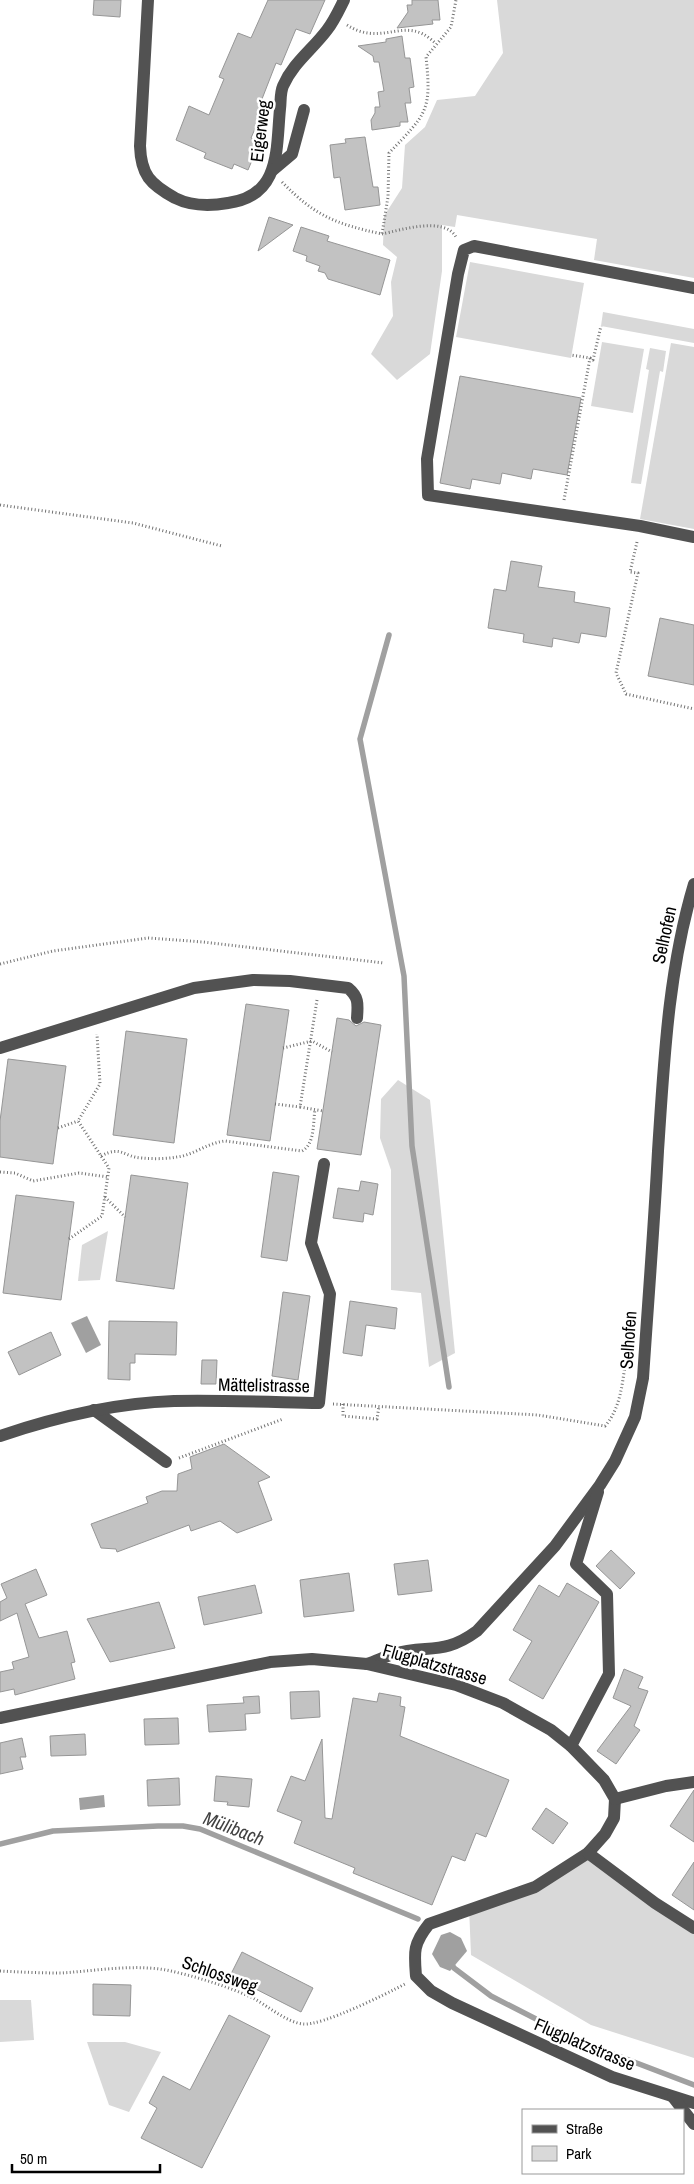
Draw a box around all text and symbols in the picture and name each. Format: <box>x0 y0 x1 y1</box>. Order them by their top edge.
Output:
street label: Eigerweg <box>244 98 276 163</box>
street label: Selhofen <box>646 904 682 966</box>
street label: Selhofen <box>613 1310 643 1370</box>
street label: Mättelistrasse <box>218 1372 310 1398</box>
street label: Flugplatzstrasse <box>380 1637 490 1691</box>
water label: Mülibach <box>200 1805 268 1851</box>
street label: Schlossweg <box>179 1949 262 1999</box>
street label: Flugplatzstrasse <box>531 2011 639 2077</box>
legend <box>522 2109 684 2174</box>
text: Straße <box>566 2118 603 2139</box>
scale bar <box>12 2142 160 2174</box>
text: Park <box>566 2143 592 2164</box>
text: 50 m <box>20 2148 47 2169</box>

